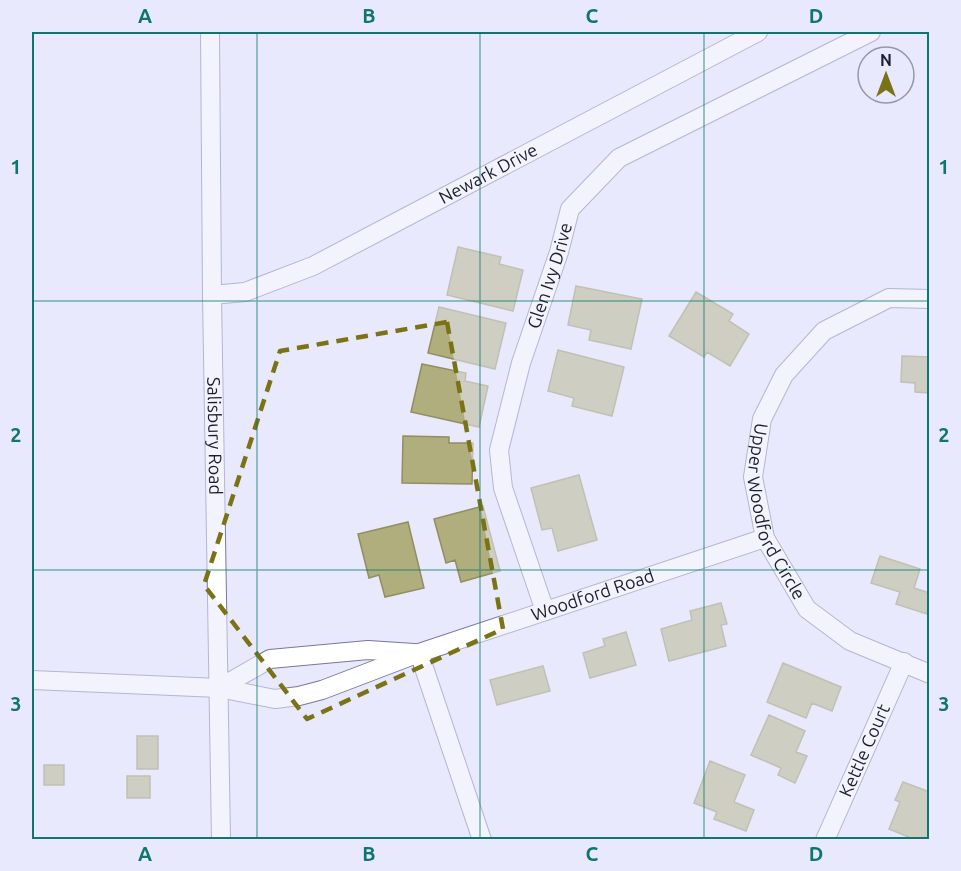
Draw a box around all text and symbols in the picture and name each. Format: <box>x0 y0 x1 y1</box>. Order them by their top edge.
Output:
text: A <box>138 4 152 27</box>
text: B <box>362 4 376 27</box>
text: C <box>586 4 599 27</box>
text: D <box>809 4 823 27</box>
north arrow <box>856 45 916 105</box>
text: N <box>880 51 892 69</box>
street label: Newark Drive <box>435 139 541 207</box>
text: 1 <box>10 155 22 178</box>
text: 1 <box>938 155 950 178</box>
street label: Glen Ivy Drive <box>523 220 575 331</box>
street label: Salisbury Road <box>204 377 226 495</box>
street label: Upper Woodford Circle <box>744 422 810 603</box>
text: 2 <box>10 423 22 446</box>
text: 2 <box>938 423 950 446</box>
street label: Woodford Road <box>528 565 656 624</box>
text: 3 <box>10 692 22 715</box>
text: 3 <box>938 692 950 715</box>
street label: Kettle Court <box>835 701 893 799</box>
text: A <box>138 842 152 865</box>
text: B <box>362 842 376 865</box>
text: C <box>586 842 599 865</box>
text: D <box>809 842 823 865</box>

